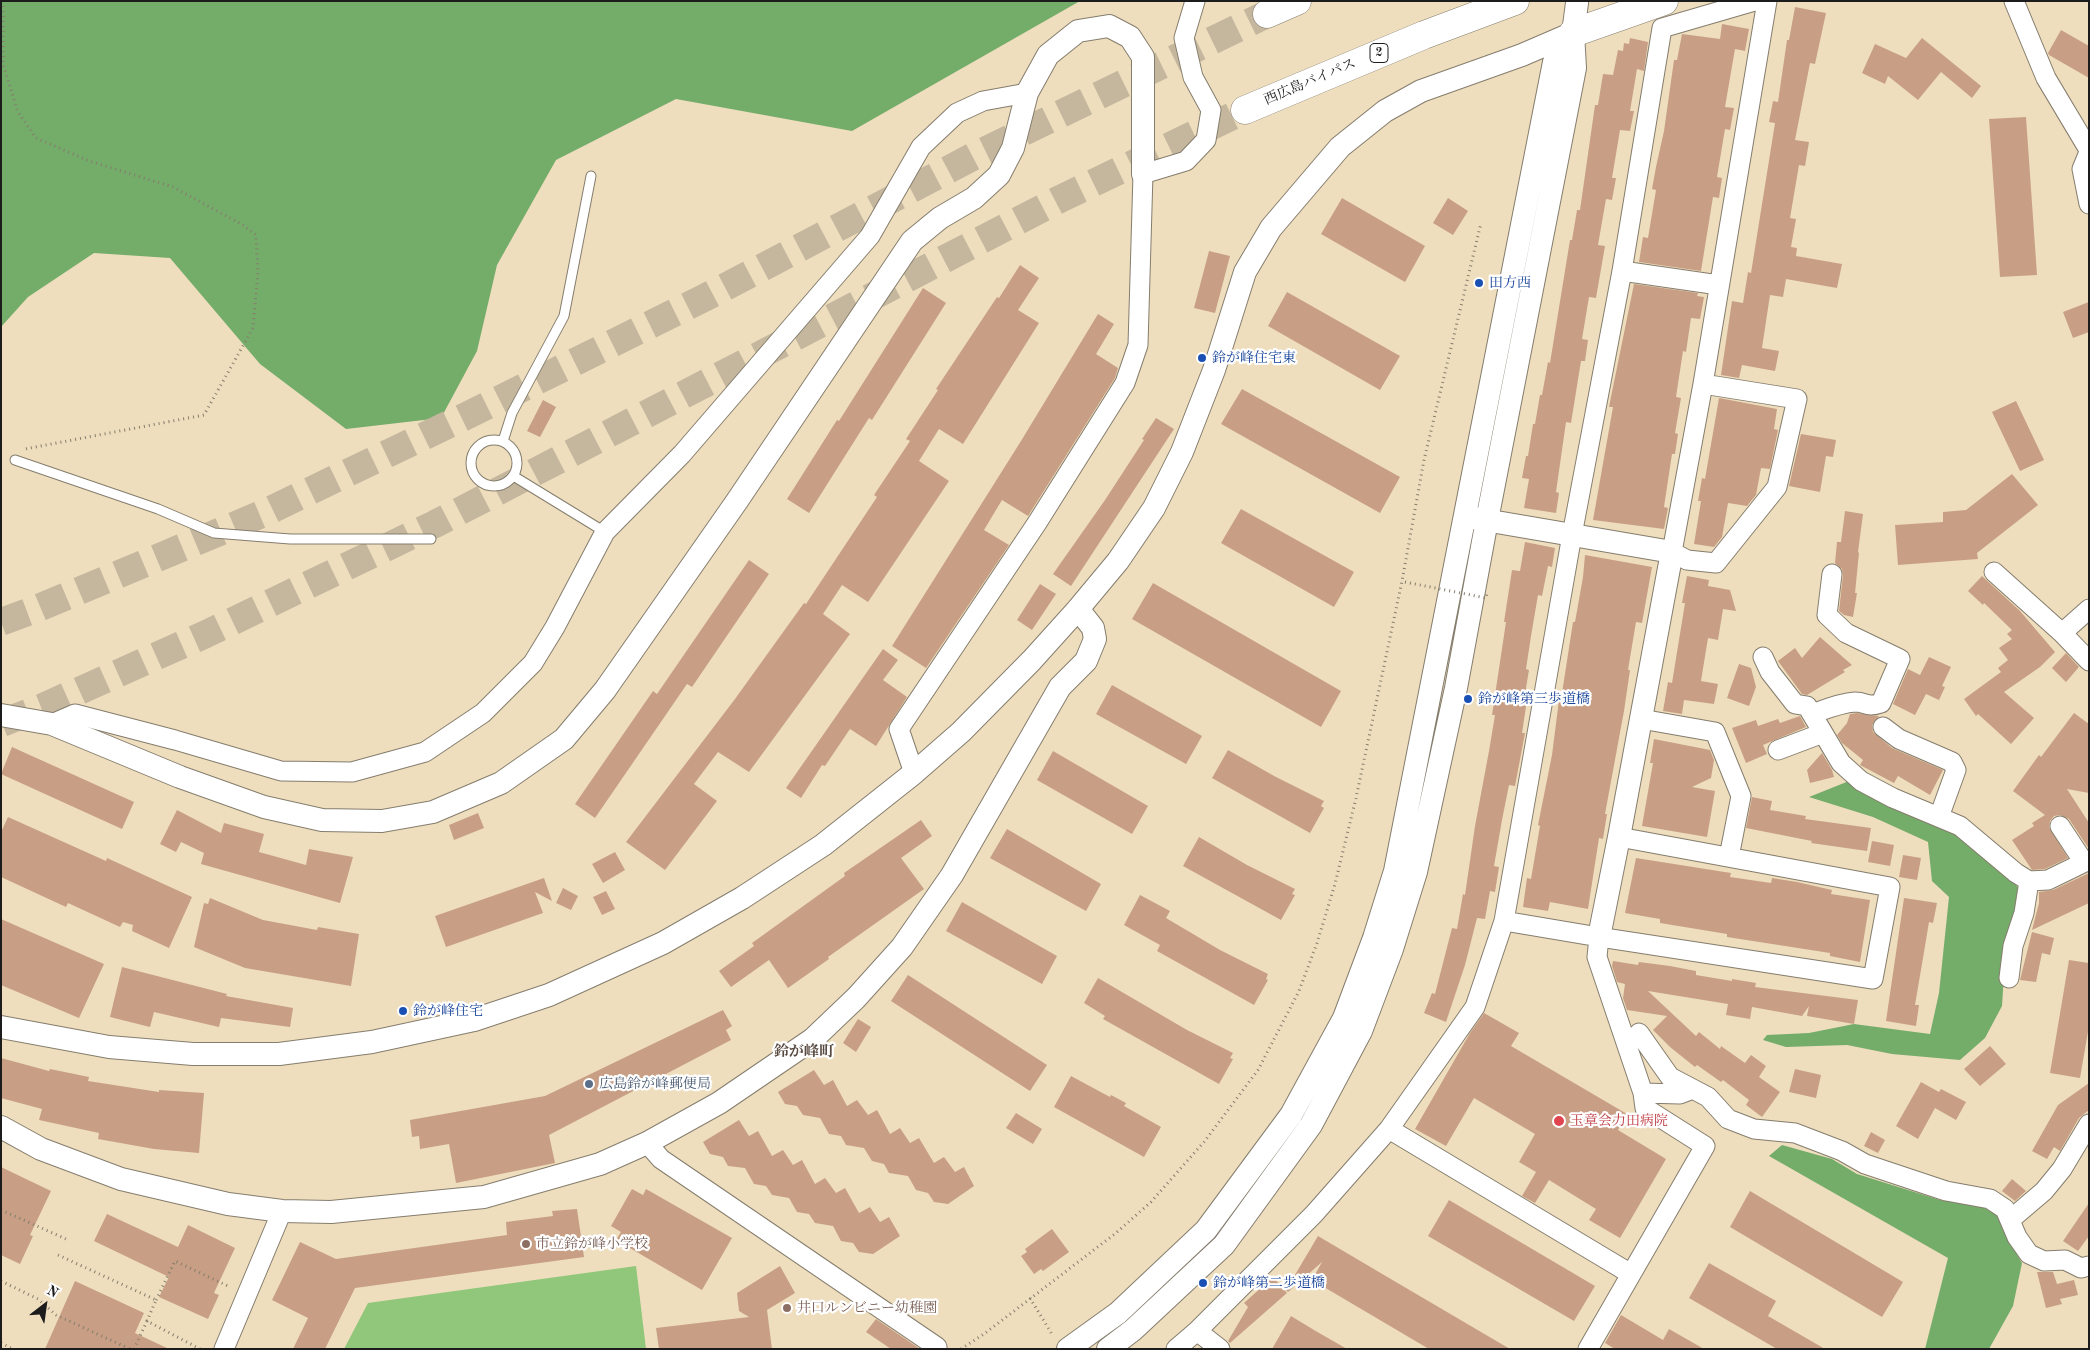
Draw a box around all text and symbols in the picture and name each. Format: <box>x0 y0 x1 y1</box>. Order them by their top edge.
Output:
road number: 2 <box>1370 44 1388 62</box>
street label: 西広島バイパス <box>1262 55 1358 109</box>
place label: 田方西 <box>1489 275 1531 291</box>
marker: 田方西 <box>1473 277 1485 289</box>
place label: 鈴が峰住宅東 <box>1212 350 1296 366</box>
marker: 鈴が峰住宅東 <box>1196 352 1208 364</box>
place label: 鈴が峰第三歩道橋 <box>1478 691 1590 707</box>
marker: 鈴が峰第三歩道橋 <box>1462 693 1474 705</box>
place label: 鈴が峰住宅 <box>413 1003 483 1019</box>
marker: 鈴が峰住宅 <box>397 1005 409 1017</box>
district label: 鈴が峰町 <box>774 1043 834 1061</box>
place label: 広島鈴が峰郵便局 <box>599 1076 711 1092</box>
marker: 広島鈴が峰郵便局 <box>583 1078 595 1090</box>
place label: 玉章会力田病院 <box>1570 1113 1668 1129</box>
marker: 玉章会力田病院 <box>1552 1114 1566 1128</box>
place label: 市立鈴が峰小学校 <box>536 1236 648 1252</box>
marker: 市立鈴が峰小学校 <box>520 1238 532 1250</box>
place label: 鈴が峰第二歩道橋 <box>1213 1275 1325 1291</box>
marker: 鈴が峰第二歩道橋 <box>1197 1277 1209 1289</box>
north arrow <box>20 1280 70 1330</box>
text: N <box>44 1283 61 1301</box>
place label: 井口ルンビニー幼稚園 <box>797 1300 937 1316</box>
marker: 井口ルンビニー幼稚園 <box>781 1302 793 1314</box>

